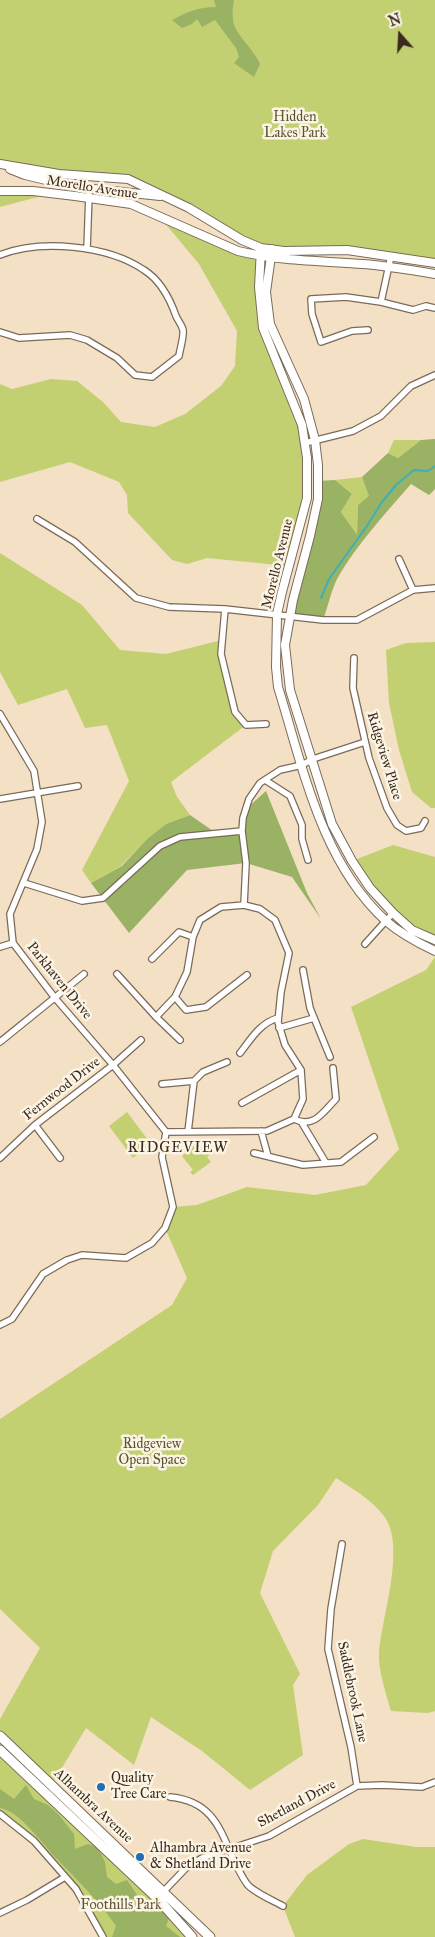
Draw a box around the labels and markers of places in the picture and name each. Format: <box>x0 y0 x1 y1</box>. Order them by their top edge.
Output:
place label: Quality Tree Care <box>111 1771 167 1804</box>
marker: Quality Tree Care <box>95 1781 107 1793</box>
place label: Alhambra Avenue & Shetland Drive <box>150 1841 252 1874</box>
marker: Alhambra Avenue & Shetland Drive <box>134 1851 146 1863</box>

